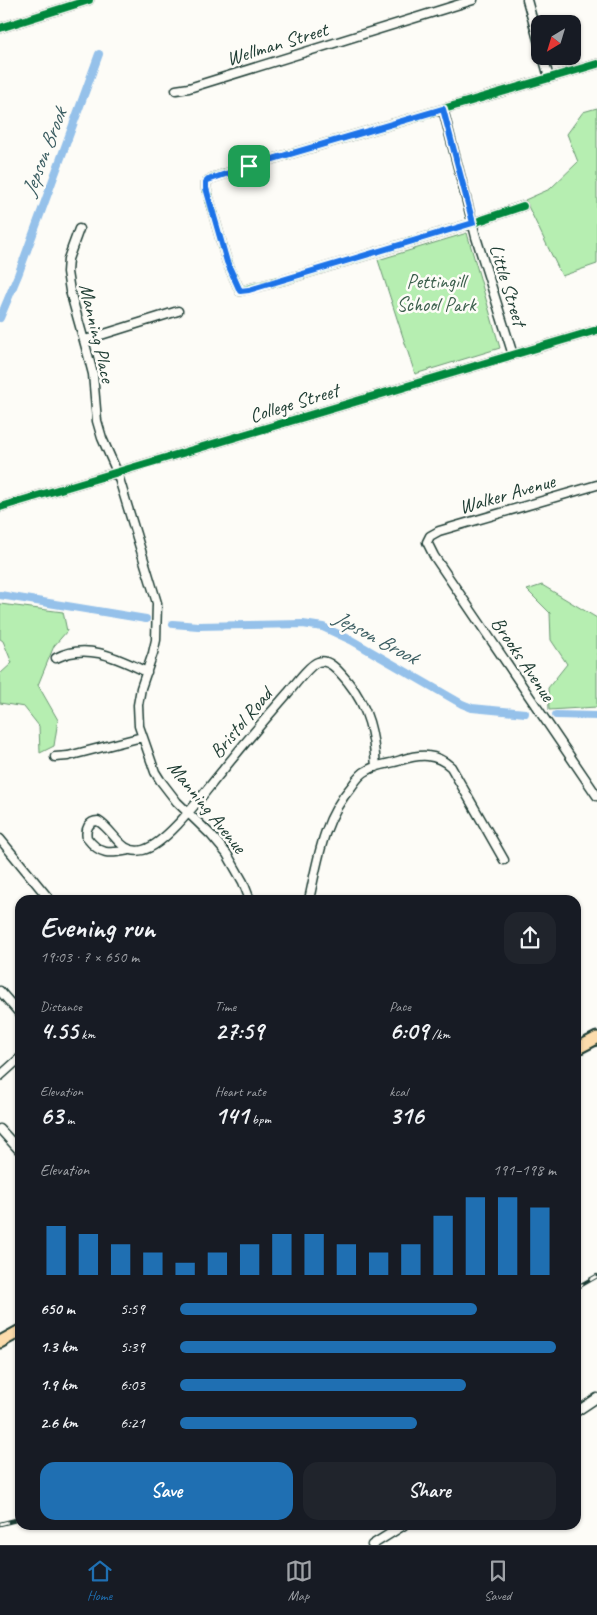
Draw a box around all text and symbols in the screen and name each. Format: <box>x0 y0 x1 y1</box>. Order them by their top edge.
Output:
north arrow <box>531 15 581 65</box>
map controls <box>531 15 581 65</box>
street label: Wellman Street <box>223 16 333 71</box>
water label: Jepson Brook <box>15 102 74 201</box>
pin <box>228 145 270 187</box>
icon: arrive <box>235 152 263 180</box>
street label: Little Street <box>484 241 533 332</box>
park label: Pettingill School Park <box>396 269 477 317</box>
street label: Manning Place <box>74 281 121 386</box>
street label: College Street <box>246 377 345 428</box>
street label: Walker Avenue <box>456 468 559 520</box>
water label: Jepson Brook <box>328 603 425 671</box>
street label: Brooks Avenue <box>486 612 561 707</box>
street label: Bristol Road <box>204 680 280 763</box>
street label: Manning Avenue <box>162 756 253 860</box>
text: Evening run <box>40 910 155 945</box>
button: share <box>504 912 556 964</box>
text: 19:03 · 7 × 650 m <box>40 947 139 967</box>
text: Distance <box>40 998 82 1015</box>
text: Time <box>215 998 236 1015</box>
text: Pace <box>389 998 411 1015</box>
text: 4.55 <box>40 1015 78 1047</box>
text: 27:59 <box>215 1015 264 1047</box>
text: 6:09 <box>389 1015 428 1047</box>
text: km <box>78 1026 95 1043</box>
text: /km <box>428 1026 450 1043</box>
text: Elevation <box>40 1083 83 1100</box>
text: Heart rate <box>215 1083 266 1100</box>
text: kcal <box>389 1083 408 1100</box>
text: 63 <box>40 1100 63 1132</box>
text: 141 <box>215 1100 248 1132</box>
text: 316 <box>389 1100 424 1132</box>
text: m <box>63 1111 74 1128</box>
text: bpm <box>248 1111 271 1128</box>
text: Elevation <box>40 1160 89 1180</box>
text: 191–198 m <box>493 1160 556 1180</box>
text: 650 m <box>40 1299 75 1319</box>
text: 5:59 <box>120 1299 145 1319</box>
text: 1.3 km <box>40 1337 77 1357</box>
text: 5:39 <box>120 1337 145 1357</box>
text: 1.9 km <box>40 1375 77 1395</box>
text: 6:03 <box>120 1375 145 1395</box>
text: 2.6 km <box>40 1413 78 1433</box>
text: 6:21 <box>120 1413 145 1433</box>
button: Save <box>40 1462 293 1520</box>
button: Share <box>303 1462 556 1520</box>
tab: Home <box>86 1557 114 1604</box>
tab: Map <box>285 1557 313 1604</box>
tab: Saved <box>484 1557 512 1604</box>

